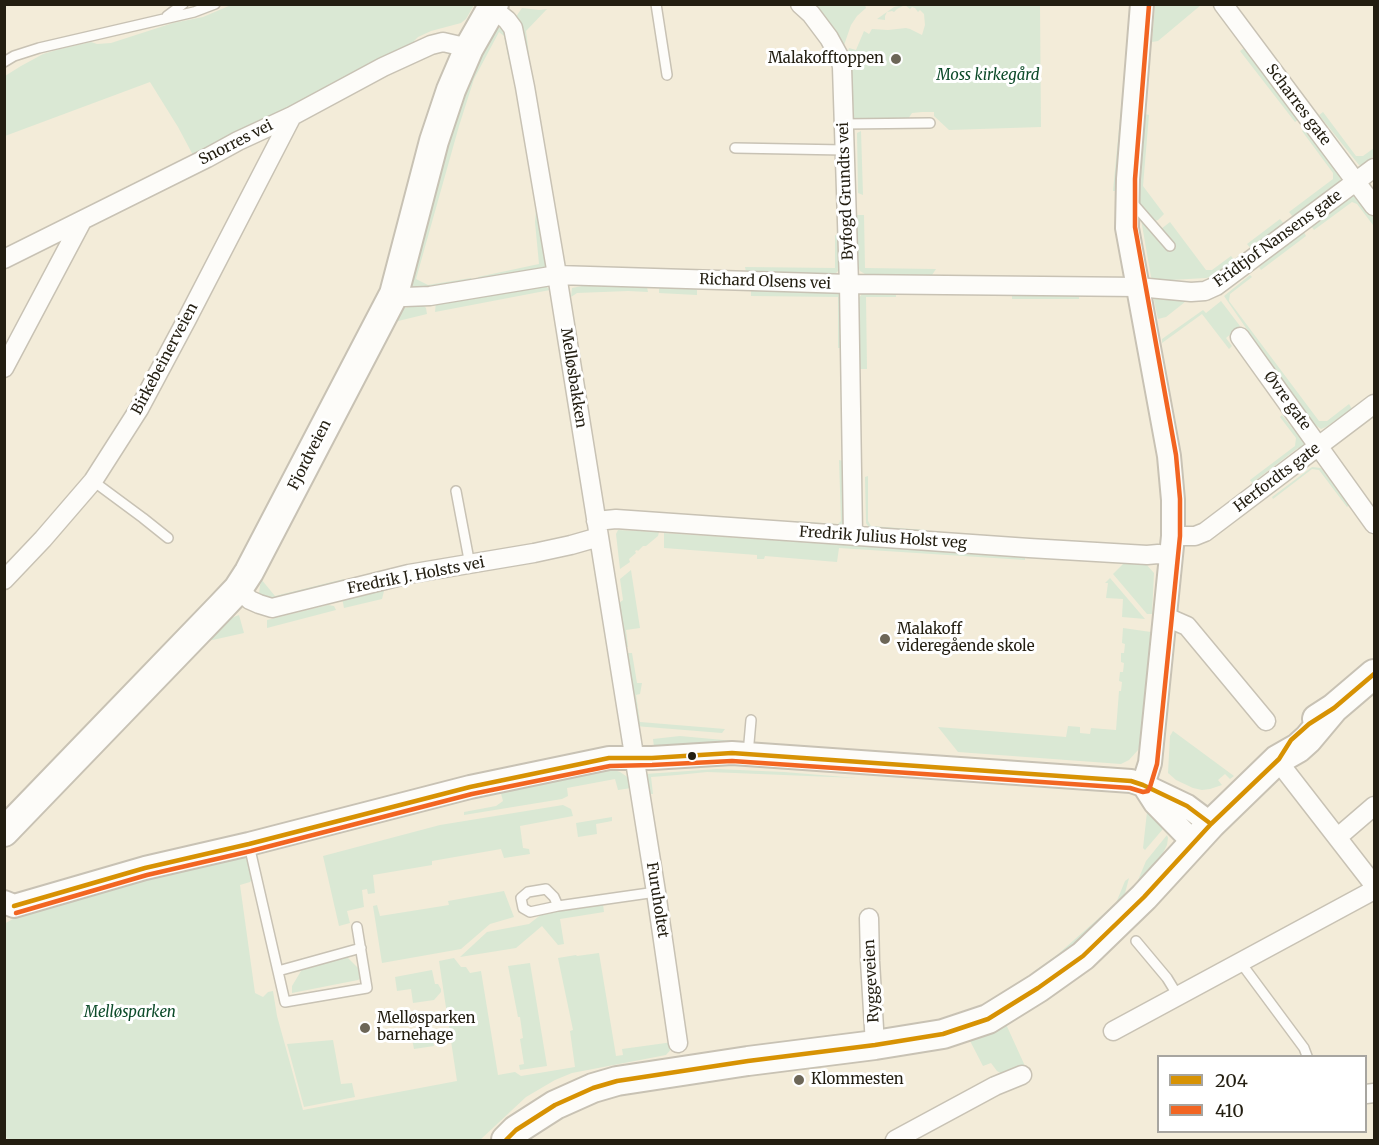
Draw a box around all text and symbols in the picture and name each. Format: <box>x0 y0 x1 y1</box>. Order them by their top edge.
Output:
place label: Malakofftoppen <box>768 50 884 68</box>
marker: Malakofftoppen <box>889 52 903 66</box>
street label: Scharres gate <box>1262 61 1334 149</box>
park label: Moss kirkegård <box>936 67 1040 85</box>
street label: Snorres vei <box>196 117 276 169</box>
street label: Byfogd Grundts vei <box>835 122 857 260</box>
street label: Fridtjof Nansens gate <box>1211 187 1345 291</box>
street label: Richard Olsens vei <box>699 271 831 293</box>
street label: Birkebeinerveien <box>128 300 202 418</box>
street label: Melløsbakken <box>556 327 590 429</box>
street label: Øvre gate <box>1260 368 1314 434</box>
street label: Fjordveien <box>285 417 335 493</box>
street label: Herfordts gate <box>1230 440 1324 516</box>
street label: Fredrik Julius Holst veg <box>799 523 967 553</box>
street label: Fredrik J. Holsts vei <box>346 554 486 598</box>
place label: Malakoff videregående skole <box>897 621 1035 656</box>
marker: Malakoff videregående skole <box>878 632 892 646</box>
unlabelled marker <box>686 750 698 762</box>
street label: Furuholtet <box>642 861 672 939</box>
street label: Ryggeveien <box>861 939 883 1023</box>
park label: Melløsparken <box>84 1004 176 1022</box>
place label: Melløsparken barnehage <box>377 1010 475 1045</box>
marker: Melløsparken barnehage <box>358 1021 372 1035</box>
legend <box>1157 1055 1367 1133</box>
text: 204 <box>1215 1069 1248 1092</box>
place label: Klommesten <box>811 1071 904 1089</box>
marker: Klommesten <box>792 1073 806 1087</box>
text: 410 <box>1215 1099 1244 1122</box>

